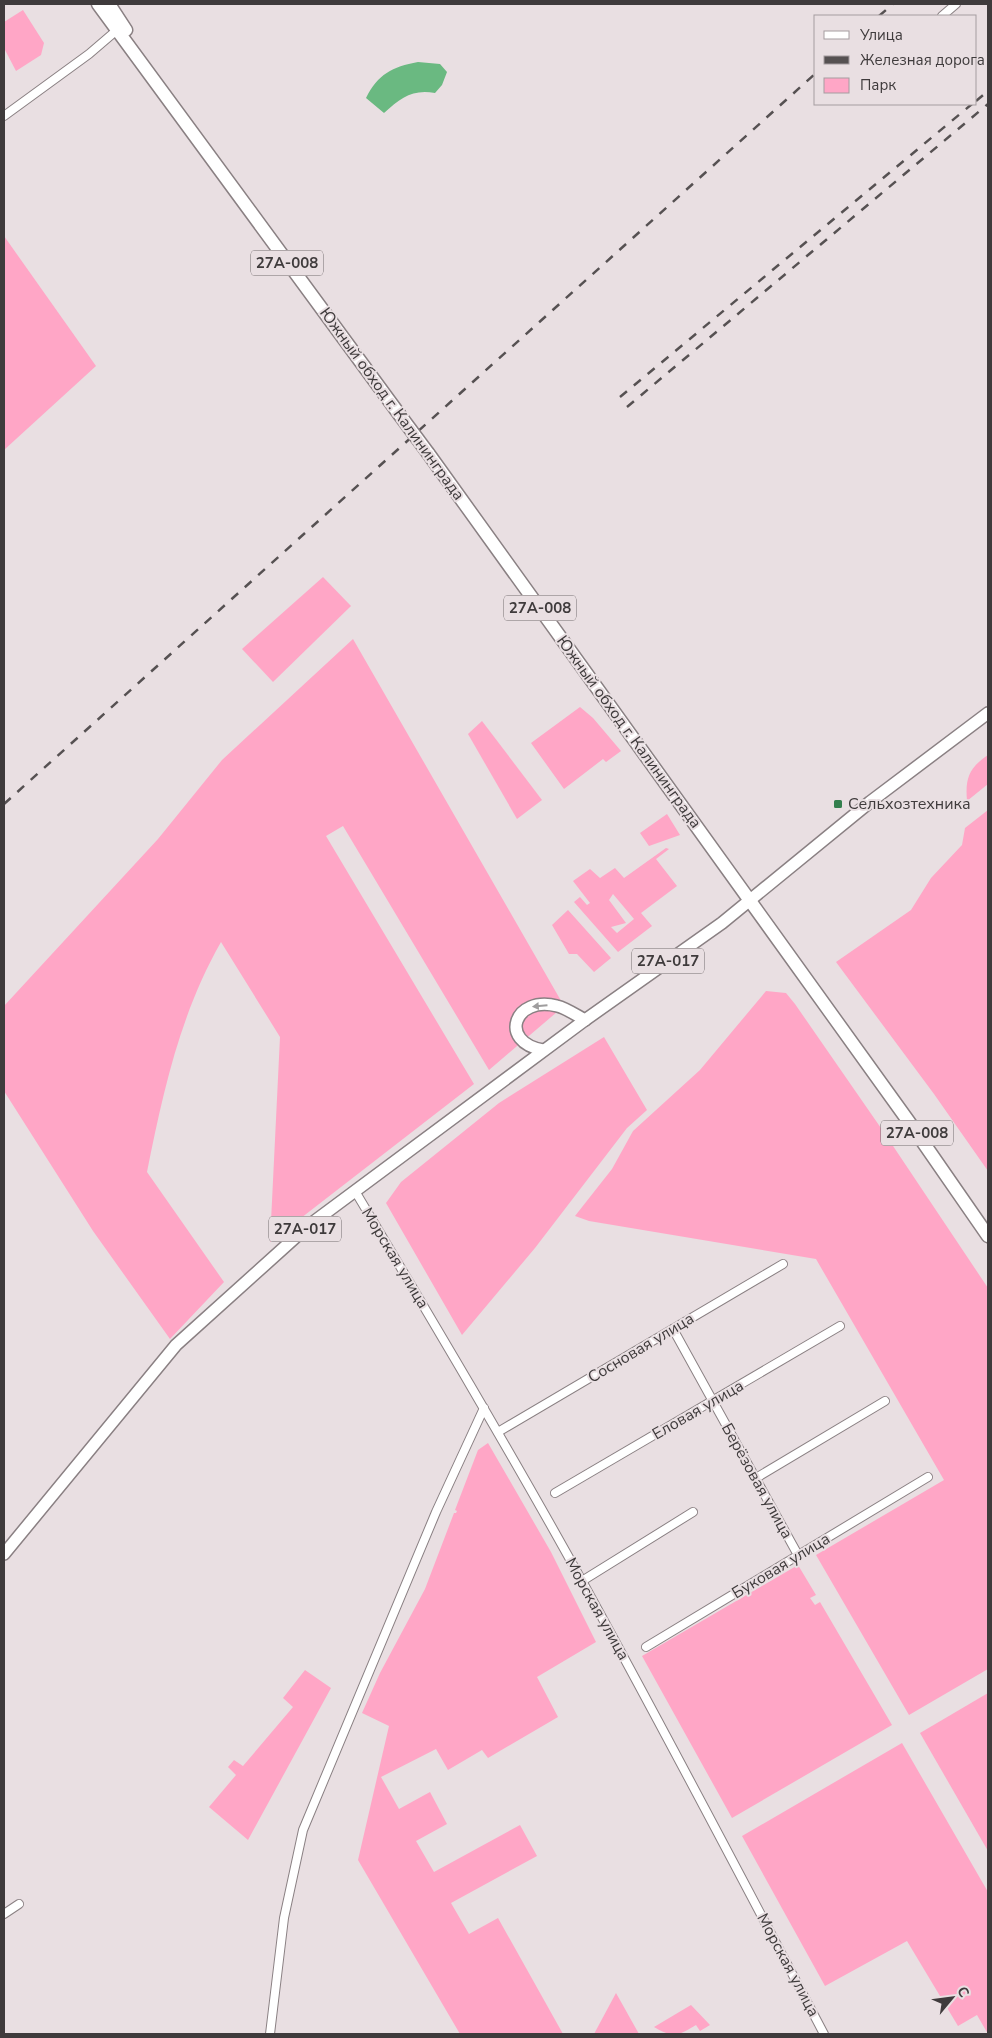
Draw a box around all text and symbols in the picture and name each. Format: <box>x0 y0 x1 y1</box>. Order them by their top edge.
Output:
legend <box>814 15 977 105</box>
text: Улица <box>859 25 903 45</box>
text: Железная дорога <box>860 50 985 70</box>
text: Парк <box>860 75 896 95</box>
road number: 27А-008 <box>251 250 323 276</box>
street label: Южный обход г. Калининграда <box>315 303 469 505</box>
road number: 27А-008 <box>504 596 576 620</box>
street label: Южный обход г. Калининграда <box>552 631 706 833</box>
place label: Сельхозтехника <box>848 793 971 815</box>
marker: Сельхозтехника <box>832 798 844 810</box>
road number: 27А-017 <box>632 948 704 974</box>
one-way arrow <box>531 1002 547 1010</box>
road number: 27А-008 <box>881 1120 953 1146</box>
street label: Морская улица <box>356 1203 434 1313</box>
road number: 27А-017 <box>269 1216 341 1242</box>
street label: Сосновая улица <box>584 1308 698 1388</box>
street label: Еловая улица <box>648 1375 748 1445</box>
street label: Берёзовая улица <box>716 1419 798 1543</box>
street label: Буковая улица <box>728 1528 834 1604</box>
street label: Морская улица <box>560 1554 634 1664</box>
street label: Морская улица <box>751 1909 825 2021</box>
north arrow <box>927 1973 977 2023</box>
text: С <box>952 1983 974 2001</box>

